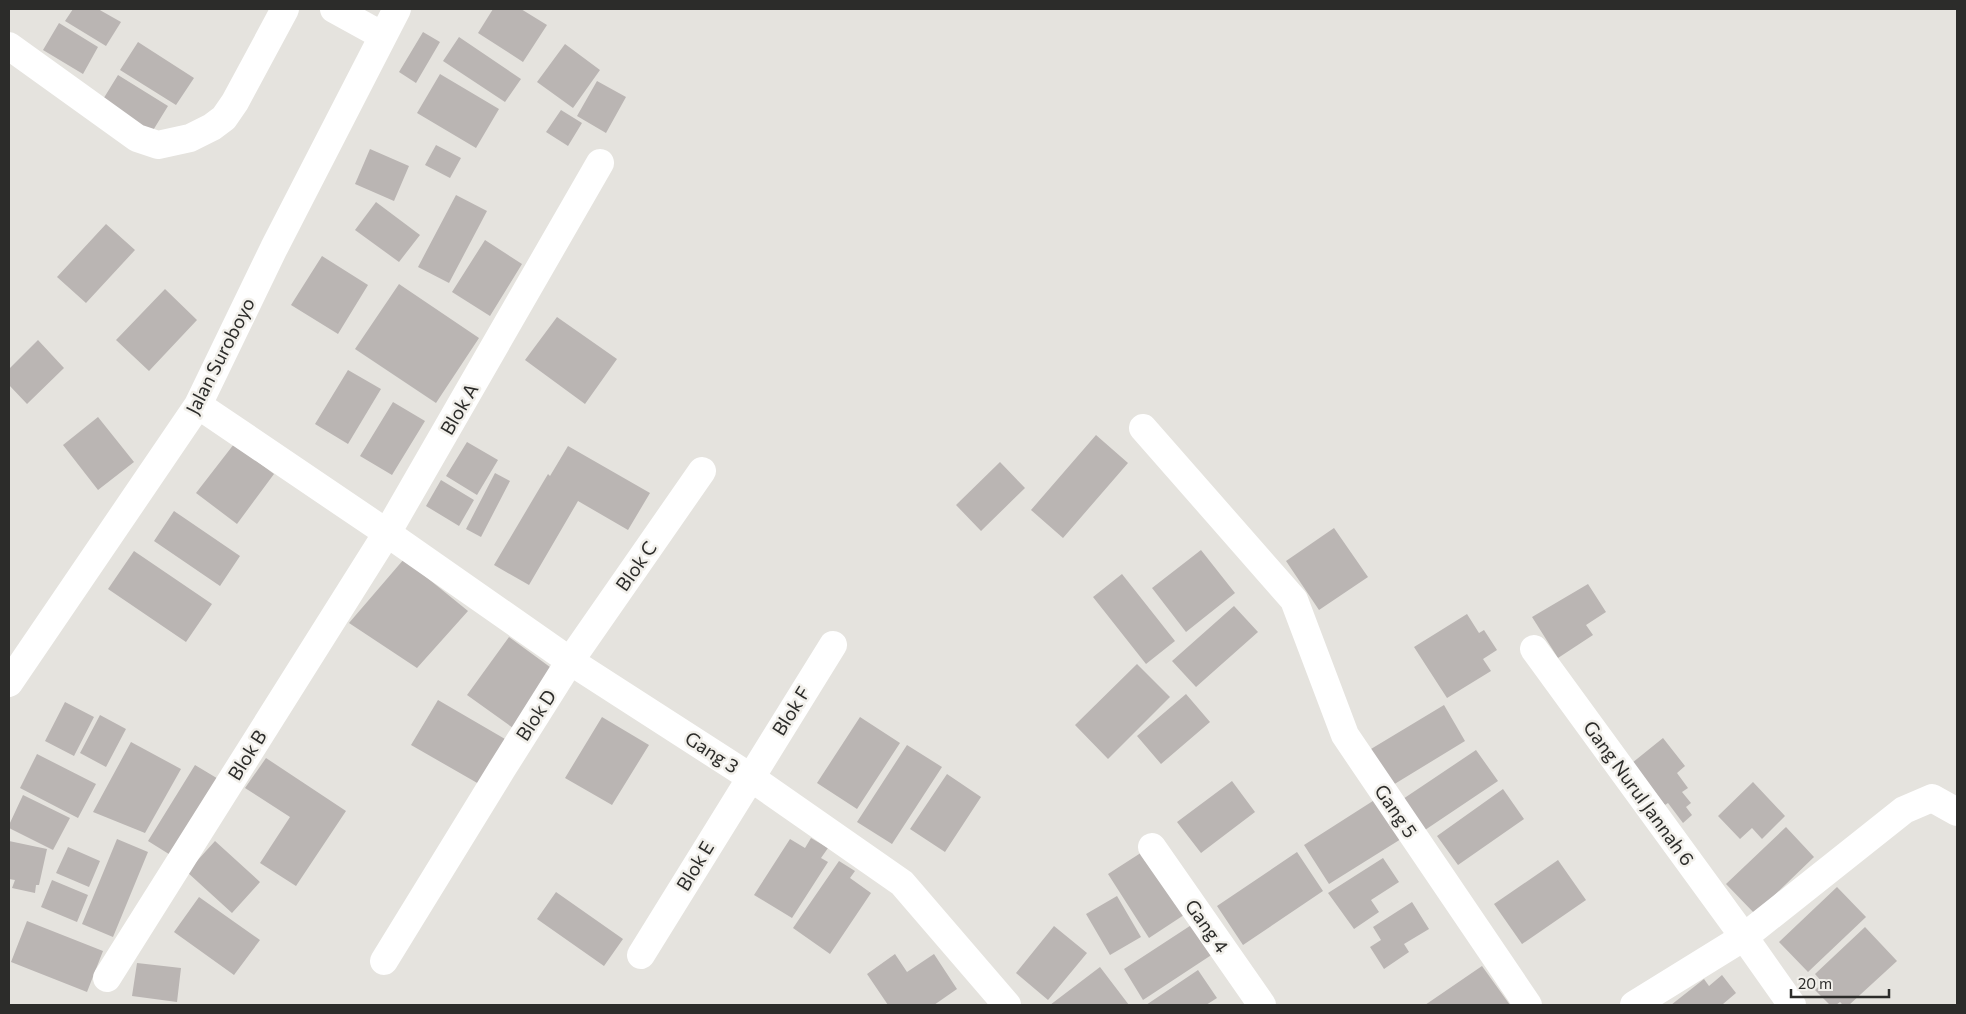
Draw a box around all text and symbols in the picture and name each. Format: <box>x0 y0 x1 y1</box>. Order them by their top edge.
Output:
street label: Jalan Suroboyo <box>180 293 259 418</box>
street label: Blok A <box>435 379 482 439</box>
street label: Blok C <box>610 536 661 595</box>
street label: Blok F <box>767 682 814 739</box>
street label: Blok D <box>511 685 561 745</box>
street label: Gang Nurul Jannah 6 <box>1579 716 1700 870</box>
street label: Blok B <box>222 725 271 784</box>
street label: Gang 3 <box>681 726 743 777</box>
street label: Gang 5 <box>1370 780 1423 842</box>
street label: Blok E <box>671 837 718 895</box>
street label: Gang 4 <box>1181 895 1234 957</box>
scale bar <box>1791 966 1888 998</box>
text: 20 m <box>1798 974 1832 992</box>

